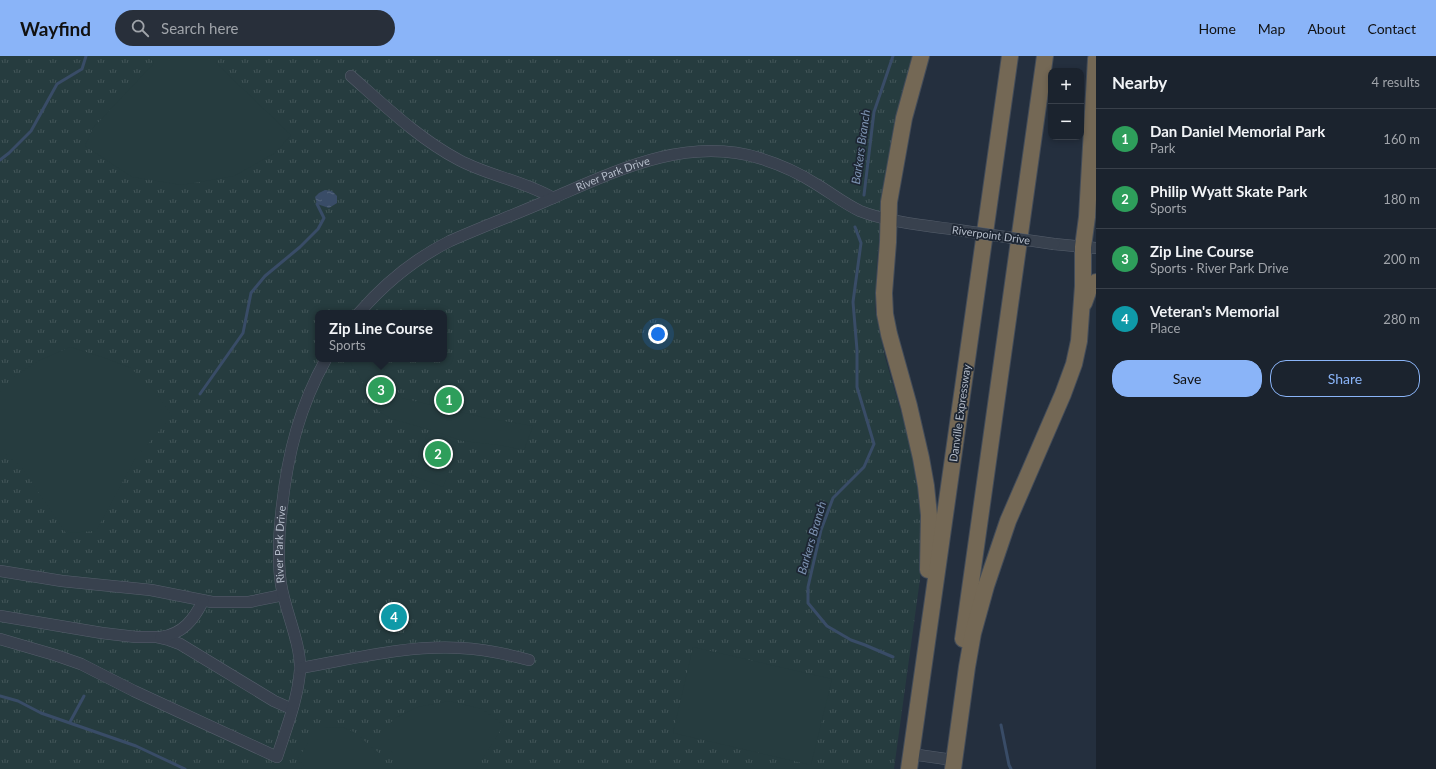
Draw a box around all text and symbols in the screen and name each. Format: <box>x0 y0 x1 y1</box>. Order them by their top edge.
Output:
search box <box>115 10 395 46</box>
text: Wayfind <box>20 17 91 40</box>
icon: search <box>129 17 151 39</box>
text: Search here <box>161 19 238 37</box>
text: Home <box>1198 20 1236 37</box>
text: Map <box>1258 20 1285 37</box>
text: About <box>1307 20 1345 37</box>
text: Contact <box>1367 20 1416 37</box>
map controls <box>1048 68 1084 140</box>
button: + <box>1048 68 1084 104</box>
text: Nearby <box>1112 72 1167 93</box>
text: 4 results <box>1372 74 1420 90</box>
button: − <box>1048 104 1084 140</box>
water label: Barkers Branch <box>848 109 873 185</box>
text: Dan Daniel Memorial Park <box>1150 122 1325 140</box>
text: 1 <box>1121 131 1129 147</box>
text: 160 m <box>1383 131 1420 147</box>
text: Park <box>1150 140 1175 156</box>
street label: River Park Drive <box>574 154 651 193</box>
text: Philip Wyatt Skate Park <box>1150 182 1307 200</box>
text: 2 <box>1121 191 1129 207</box>
text: 180 m <box>1383 191 1420 207</box>
text: Sports <box>1150 200 1187 216</box>
street label: Riverpoint Drive <box>951 223 1031 246</box>
text: Zip Line Course <box>1150 242 1254 260</box>
text: 3 <box>1121 251 1129 267</box>
text: 200 m <box>1383 251 1420 267</box>
text: Sports · River Park Drive <box>1150 260 1289 276</box>
text: Veteran's Memorial <box>1150 302 1279 320</box>
popup <box>315 310 447 362</box>
text: 4 <box>1121 311 1129 327</box>
text: 280 m <box>1383 311 1420 327</box>
text: Zip Line Course <box>329 319 433 337</box>
text: Place <box>1150 320 1180 336</box>
your location <box>648 324 668 344</box>
text: Sports <box>329 337 366 353</box>
button: Save <box>1112 360 1262 397</box>
button: Share <box>1270 360 1420 397</box>
street label: Danville Expressway <box>946 363 973 463</box>
pin: 3 <box>368 375 394 405</box>
pin: 1 <box>436 385 462 415</box>
pin: 2 <box>425 439 451 469</box>
water label: Barkers Branch <box>794 500 829 576</box>
street label: River Park Drive <box>272 505 288 584</box>
pin: 4 <box>381 602 407 632</box>

